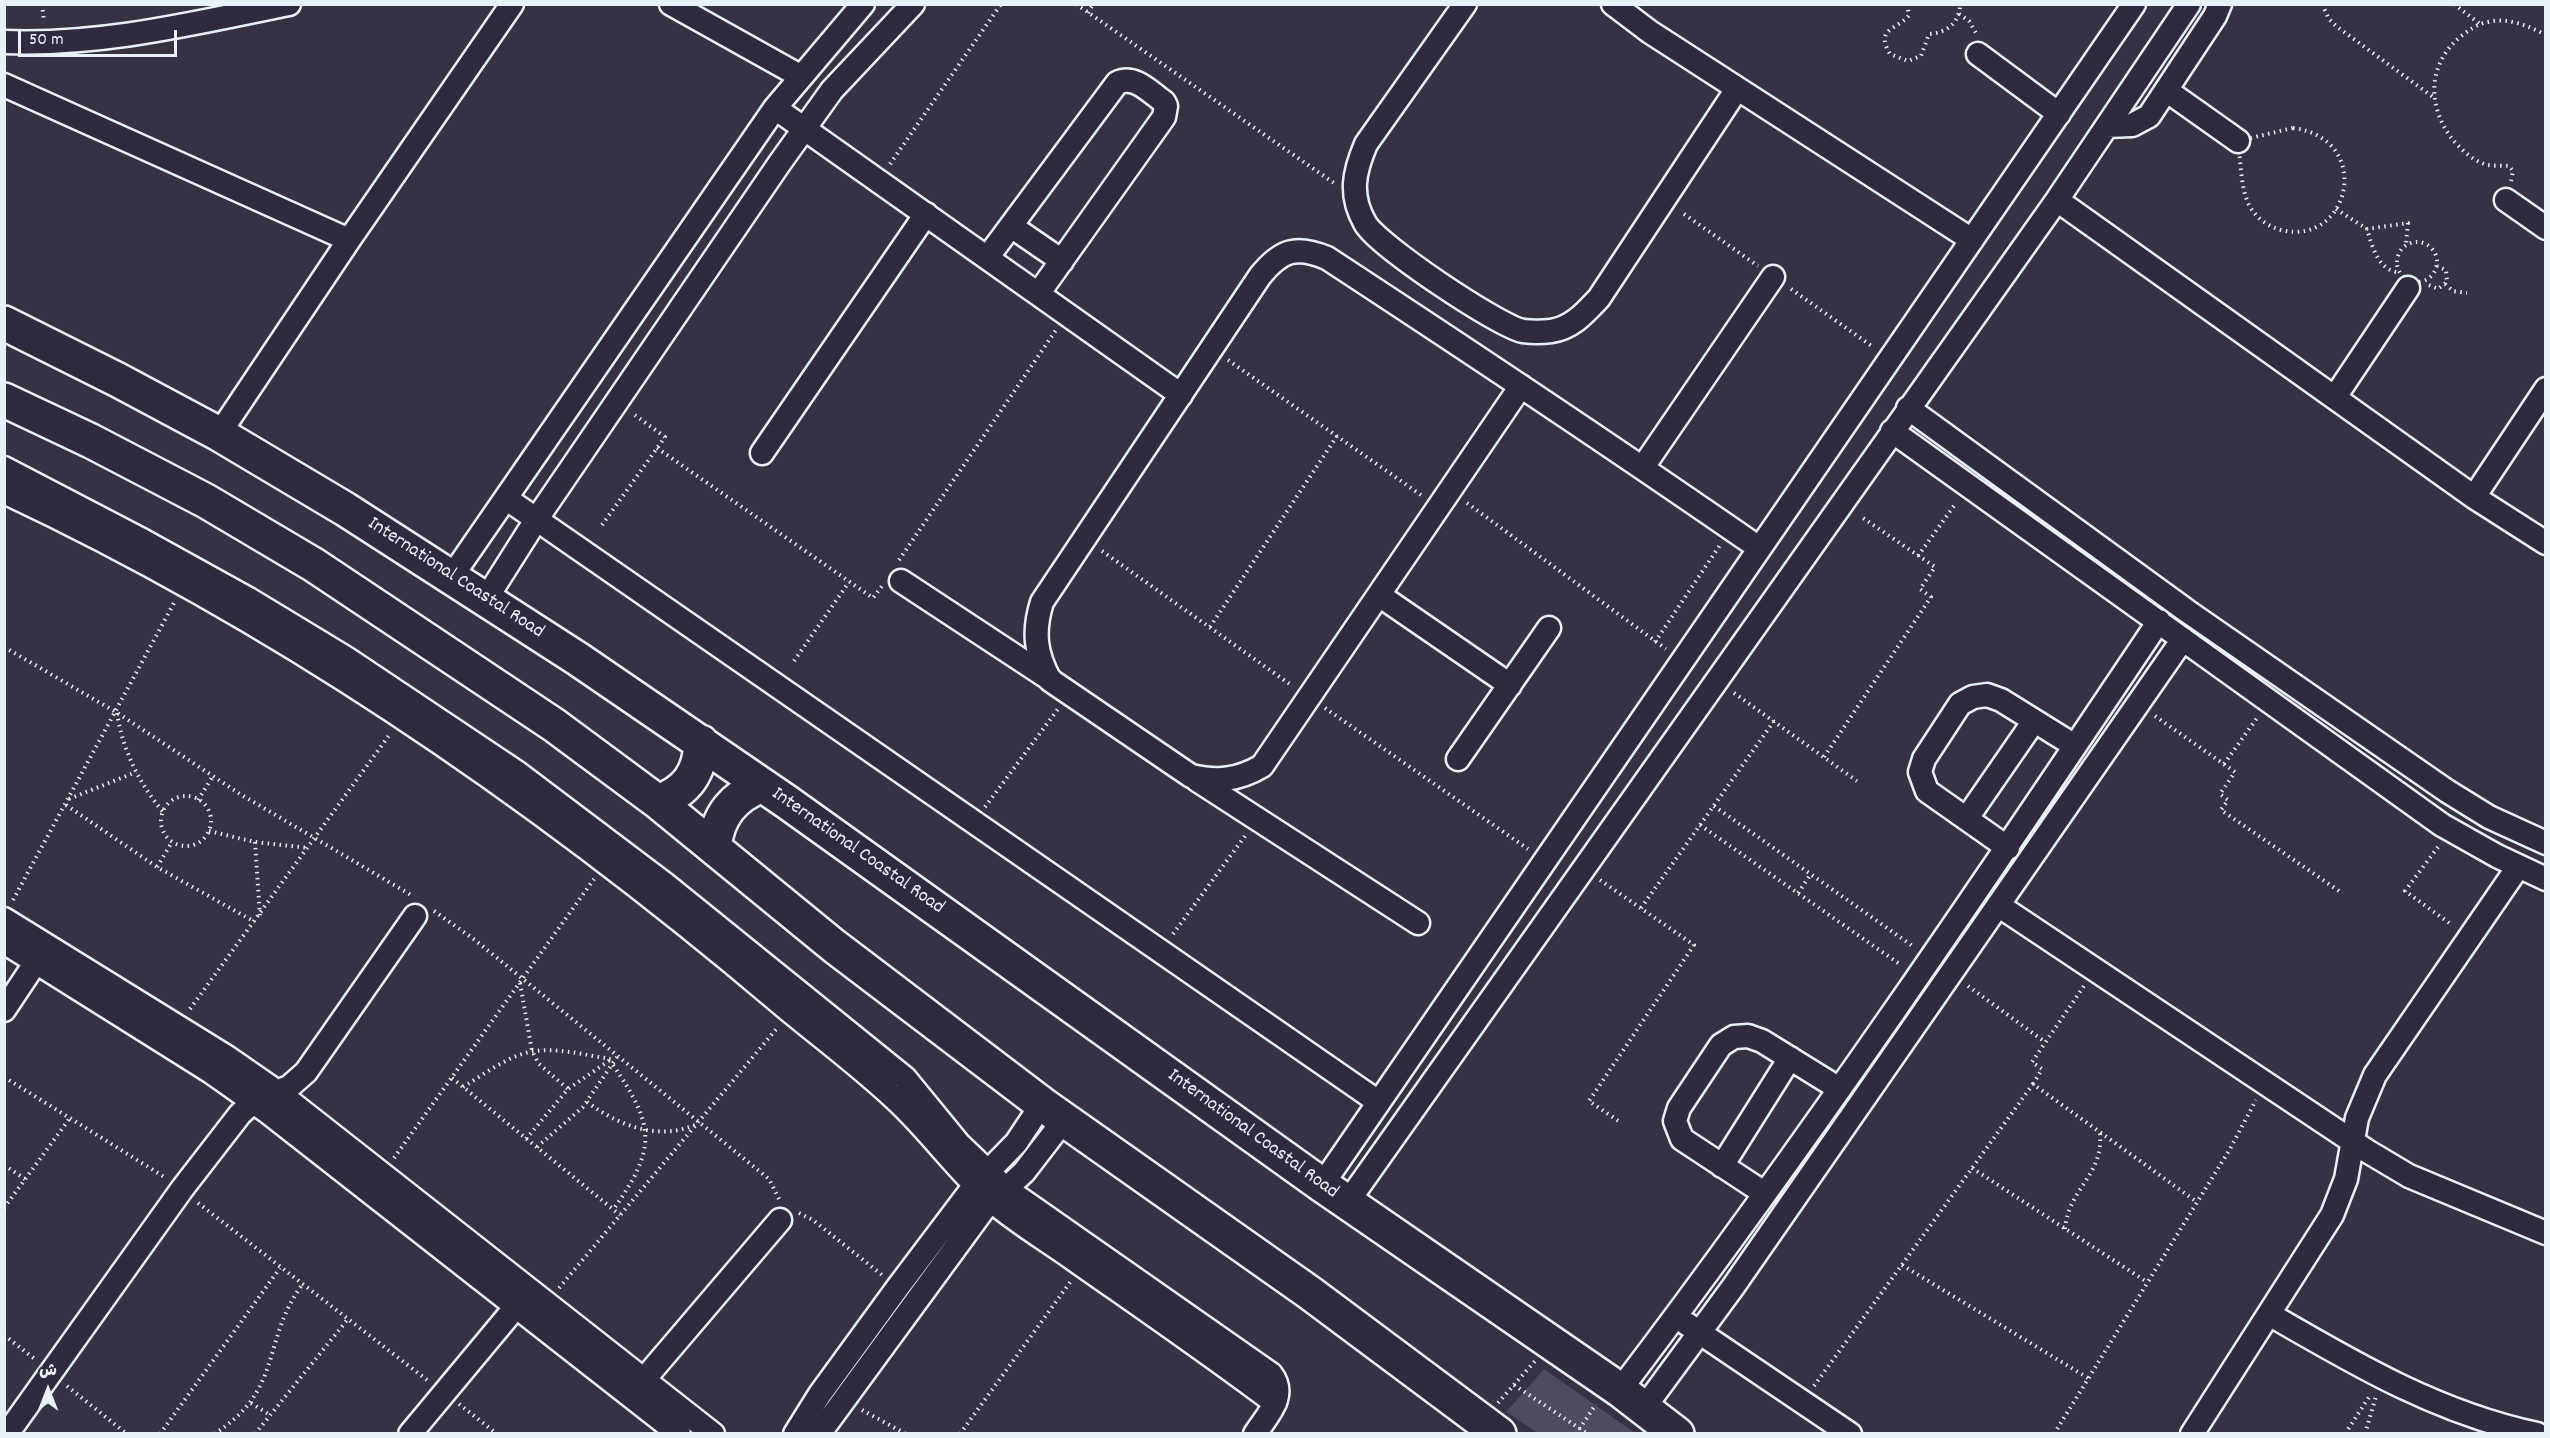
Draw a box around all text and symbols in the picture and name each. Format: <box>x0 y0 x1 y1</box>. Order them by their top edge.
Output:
scale bar <box>21 18 180 56</box>
text: 50 m <box>29 28 64 53</box>
street label: International Coastal Road <box>362 513 548 645</box>
street label: International Coastal Road <box>766 783 948 921</box>
street label: International Coastal Road <box>1162 1065 1342 1205</box>
north arrow <box>18 1360 78 1420</box>
text: ش <box>39 1360 57 1383</box>

